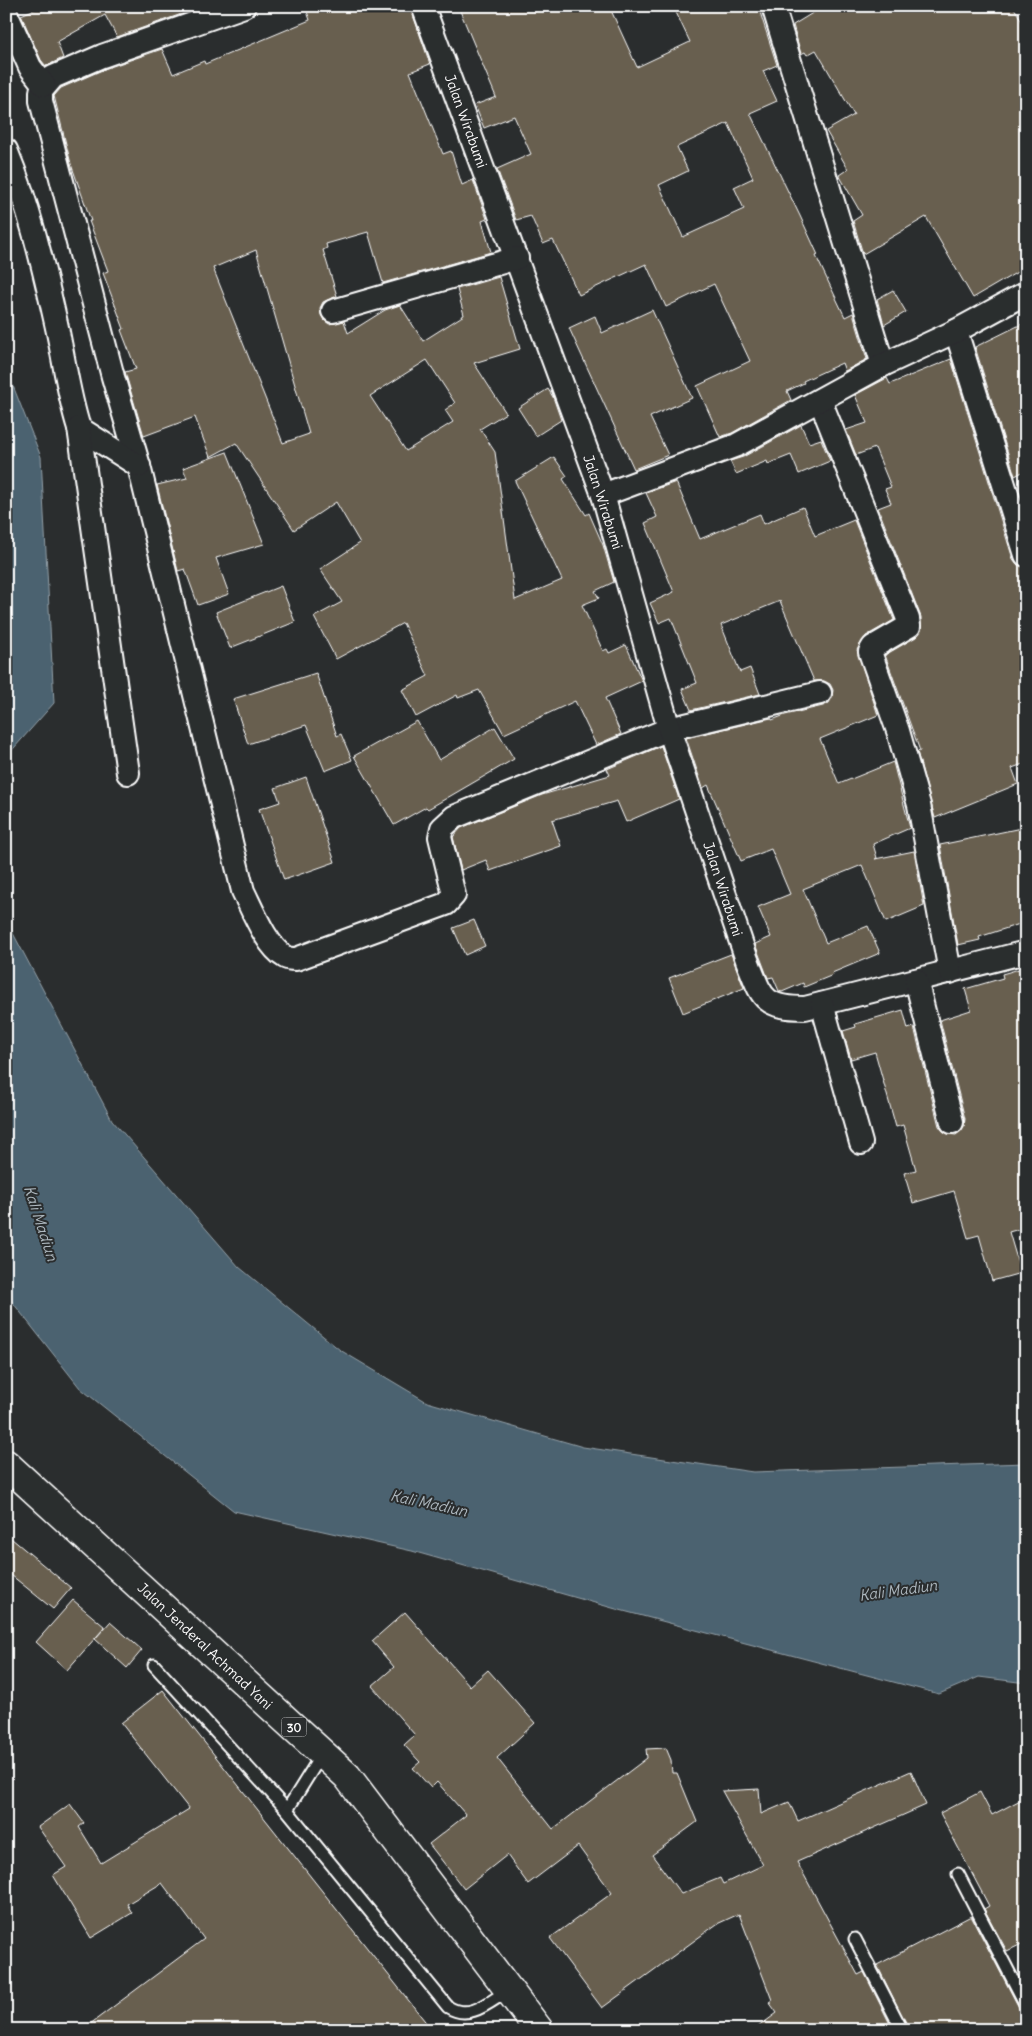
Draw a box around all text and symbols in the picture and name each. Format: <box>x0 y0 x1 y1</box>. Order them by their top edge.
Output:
street label: Jalan Wirabumi <box>441 72 491 170</box>
street label: Jalan Wirabumi <box>579 452 627 552</box>
street label: Jalan Wirabumi <box>699 839 747 939</box>
water label: Kali Madiun <box>20 1183 62 1263</box>
water label: Kali Madiun <box>389 1486 470 1520</box>
water label: Kali Madiun <box>858 1575 938 1605</box>
street label: Jalan Jenderal Achmad Yani <box>134 1579 276 1713</box>
road number: 30 <box>282 1718 306 1736</box>

